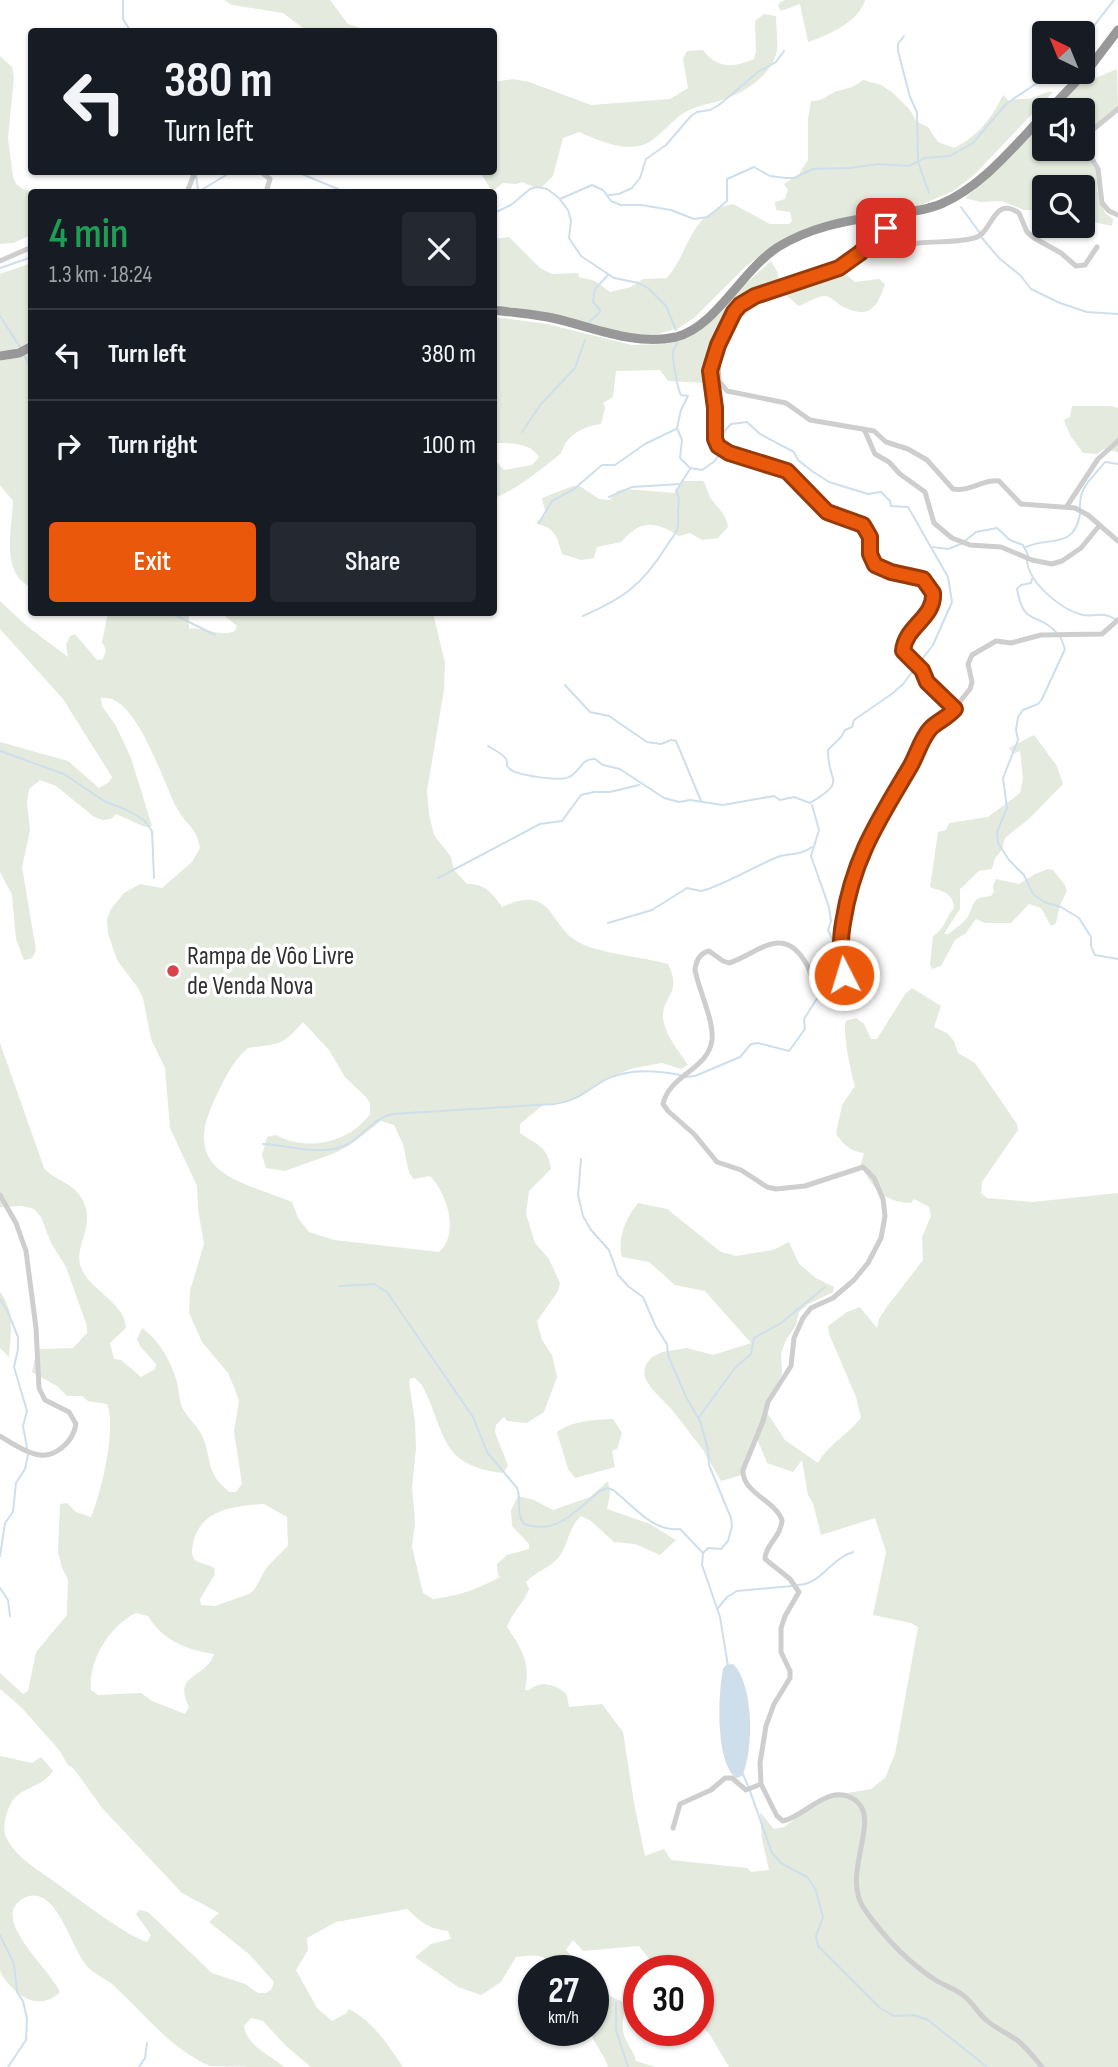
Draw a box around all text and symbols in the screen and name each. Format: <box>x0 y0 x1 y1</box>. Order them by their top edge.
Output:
north arrow <box>1032 21 1096 84</box>
map controls <box>1032 21 1095 238</box>
text: 380 m <box>164 52 273 111</box>
icon: left <box>49 56 140 147</box>
button: sound <box>1032 98 1095 161</box>
text: Turn left <box>164 112 254 151</box>
button: search <box>1032 175 1095 238</box>
pin <box>856 198 916 258</box>
text: 4 min <box>49 209 128 260</box>
icon: arrive <box>867 209 905 247</box>
button: close <box>402 212 476 286</box>
text: 1.3 km · 18:24 <box>49 261 152 289</box>
icon: left <box>49 336 87 374</box>
text: Turn left <box>108 339 186 370</box>
text: 380 m <box>421 339 476 370</box>
icon: right <box>49 427 87 465</box>
text: Turn right <box>108 430 197 461</box>
text: 100 m <box>423 430 476 461</box>
button: Exit <box>49 522 256 602</box>
button: Share <box>270 522 476 602</box>
position arrow <box>807 938 881 1012</box>
place label: Rampa de Vôo Livre de Venda Nova <box>187 941 354 1002</box>
marker: Rampa de Vôo Livre de Venda Nova <box>165 963 181 979</box>
speed limit sign: 30 <box>623 1955 714 2046</box>
text: 27 <box>548 1970 579 2013</box>
text: km/h <box>548 2007 579 2028</box>

